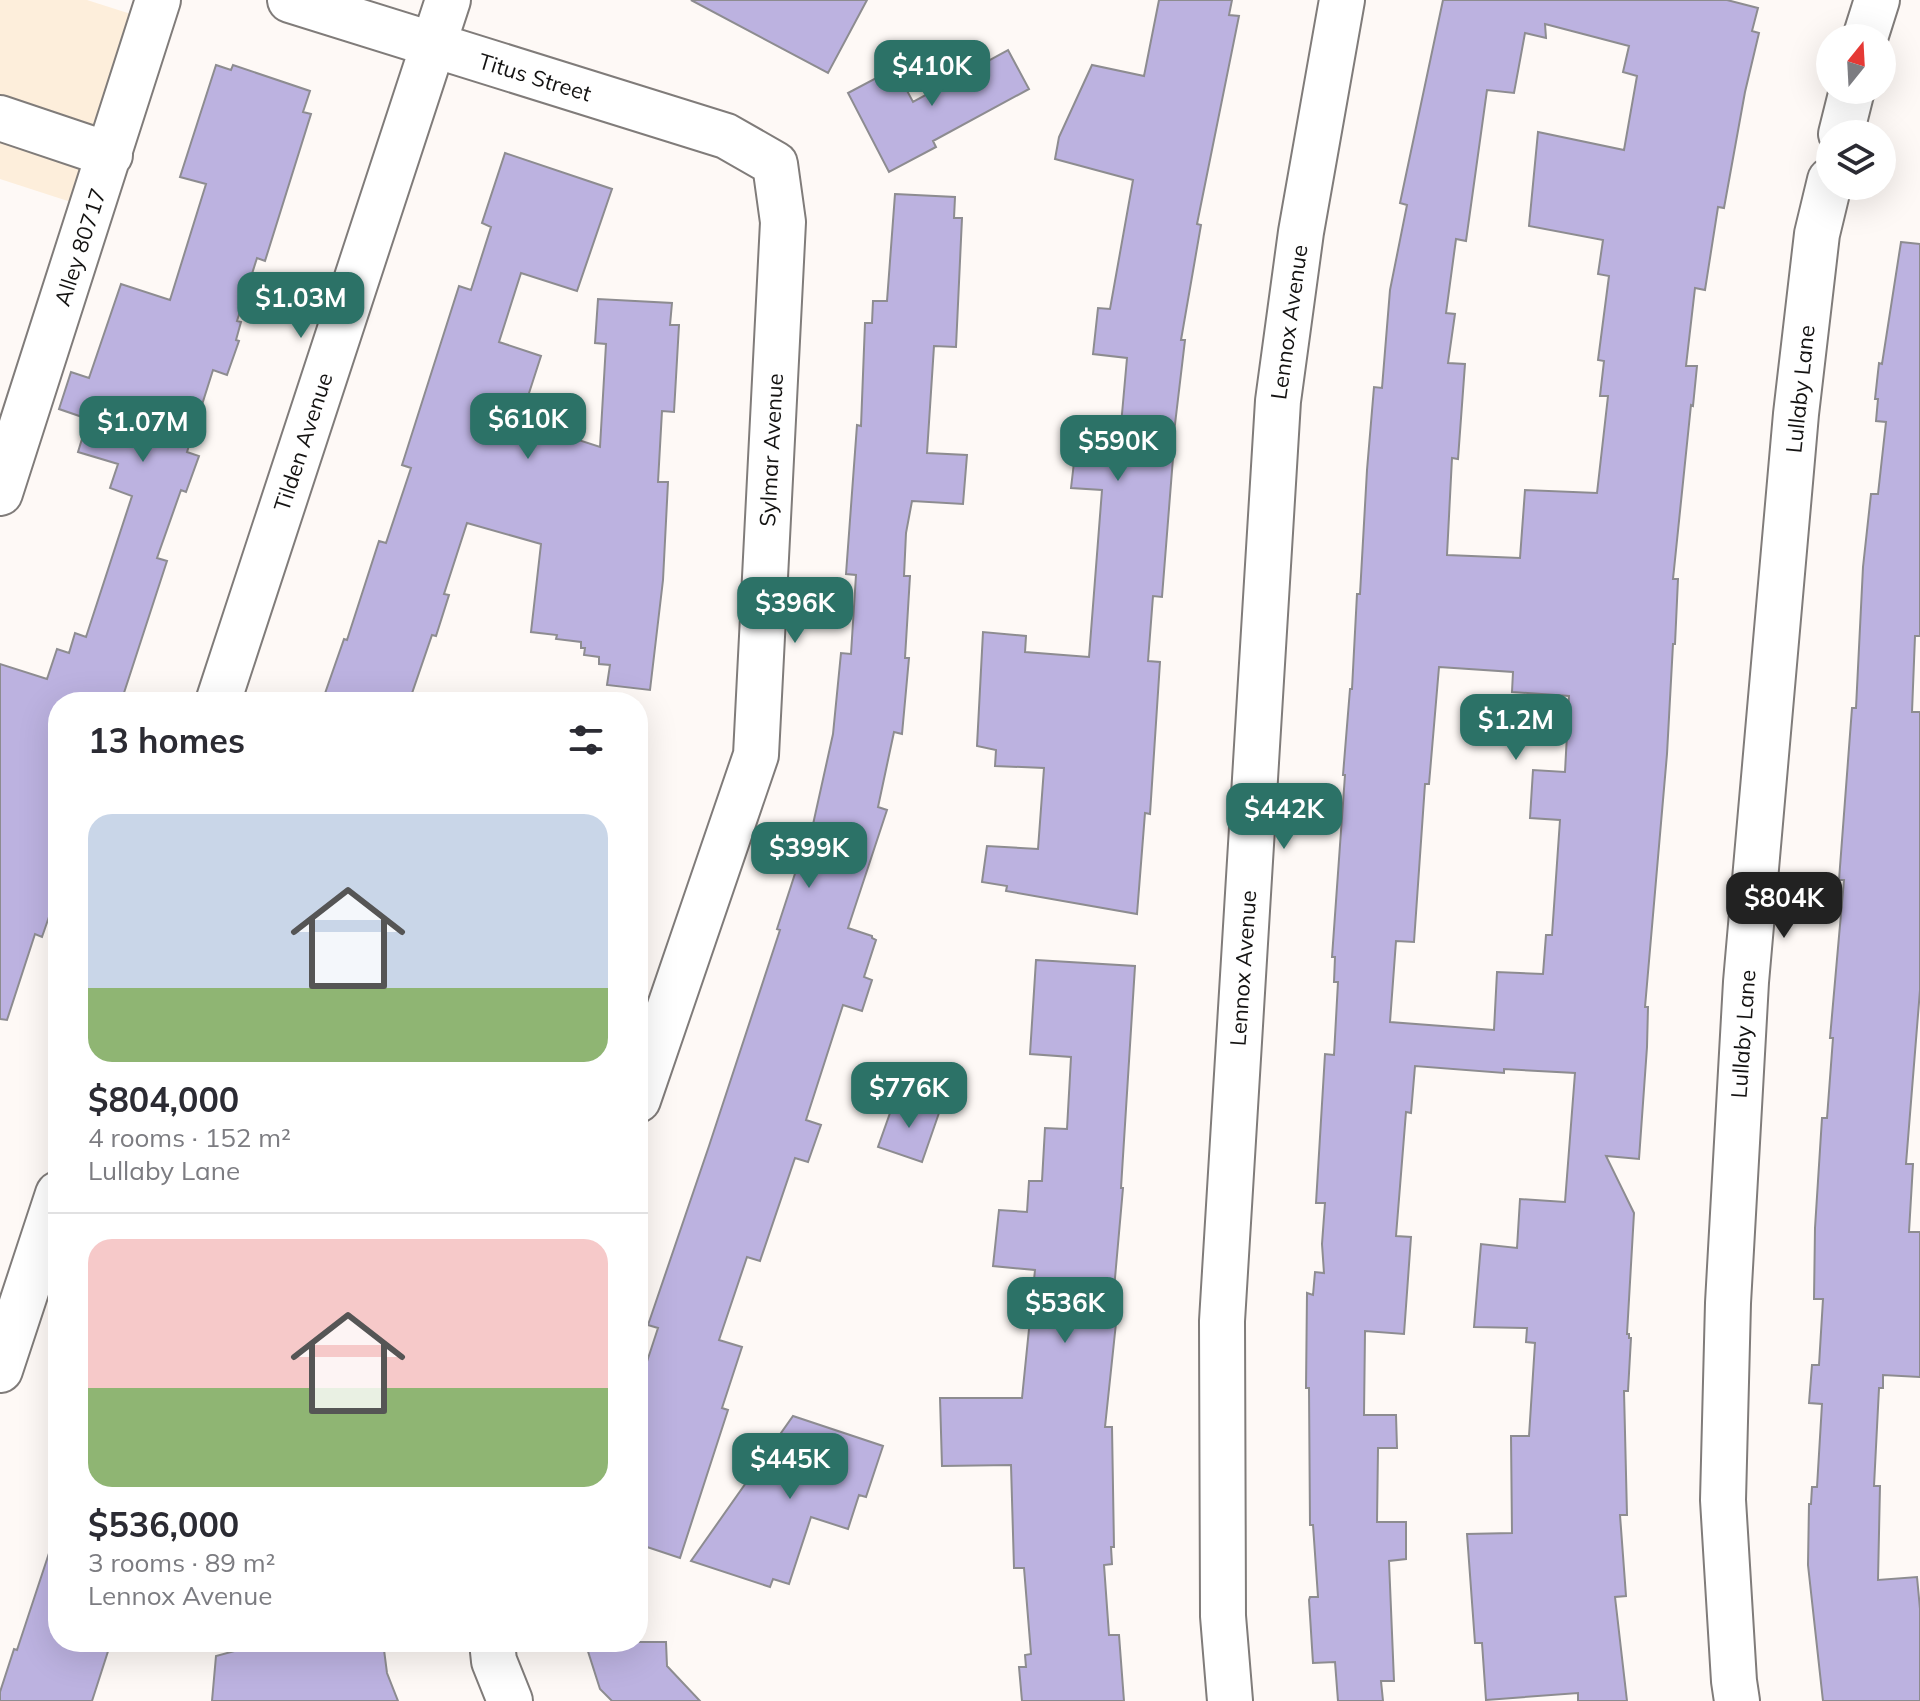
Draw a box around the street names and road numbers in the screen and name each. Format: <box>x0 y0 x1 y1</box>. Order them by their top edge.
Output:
street label: Titus Street <box>475 47 595 107</box>
street label: Alley 80717 <box>48 185 112 309</box>
street label: Lennox Avenue <box>1264 243 1314 401</box>
street label: Lullaby Lane <box>1779 324 1821 454</box>
street label: Tilden Avenue <box>267 369 339 515</box>
street label: Sylmar Avenue <box>753 373 789 527</box>
street label: Lennox Avenue <box>1224 889 1262 1047</box>
street label: Lullaby Lane <box>1725 969 1761 1099</box>

